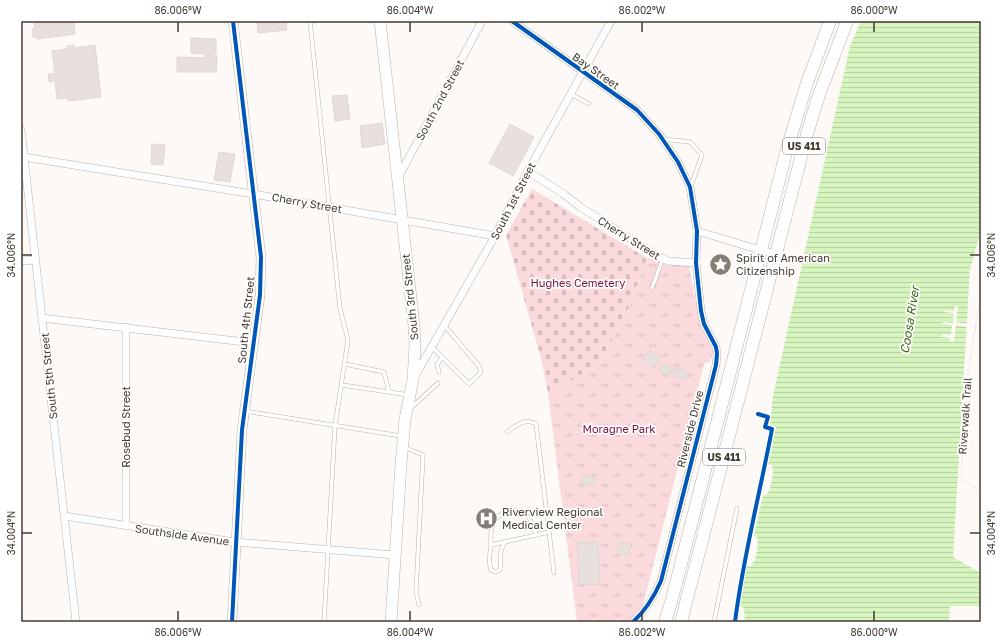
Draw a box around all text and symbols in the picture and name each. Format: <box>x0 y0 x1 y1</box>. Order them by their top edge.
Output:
text: 86.006°W <box>154 4 202 16</box>
text: 86.004°W <box>387 4 434 16</box>
text: 86.002°W <box>619 4 666 16</box>
text: 86.000°W <box>850 4 898 16</box>
street label: Bay Street <box>570 50 622 92</box>
street label: South 2nd Street <box>413 57 466 142</box>
road number: US 411 <box>783 138 825 154</box>
street label: South 1st Street <box>487 160 538 242</box>
street label: Cherry Street <box>271 190 343 215</box>
street label: Cherry Street <box>596 213 663 262</box>
text: 34.006°N <box>5 233 17 277</box>
text: 34.006°N <box>985 233 997 277</box>
place icon: Spirit of American Citizenship <box>708 251 734 277</box>
place label: Spirit of American Citizenship <box>736 251 830 277</box>
street label: South 3rd Street <box>398 253 421 341</box>
street label: South 4th Street <box>234 276 257 364</box>
park label: Hughes Cemetery <box>530 276 626 289</box>
water label: Coosa River <box>897 283 923 355</box>
street label: South 5th Street <box>37 332 60 420</box>
street label: Riverwalk Trail <box>955 376 974 455</box>
street label: Rosebud Street <box>119 386 132 468</box>
street label: Riverside Drive <box>674 389 705 469</box>
park label: Moragne Park <box>583 422 655 435</box>
road number: US 411 <box>703 449 745 465</box>
hospital icon: Riverview Regional Medical Center <box>474 505 500 531</box>
place label: Riverview Regional Medical Center <box>502 505 603 531</box>
text: 34.004°N <box>5 511 17 555</box>
text: 34.004°N <box>985 511 997 555</box>
street label: Southside Avenue <box>134 521 230 548</box>
text: 86.006°W <box>154 626 202 638</box>
text: 86.004°W <box>387 626 434 638</box>
text: 86.002°W <box>619 626 666 638</box>
text: 86.000°W <box>850 626 898 638</box>

